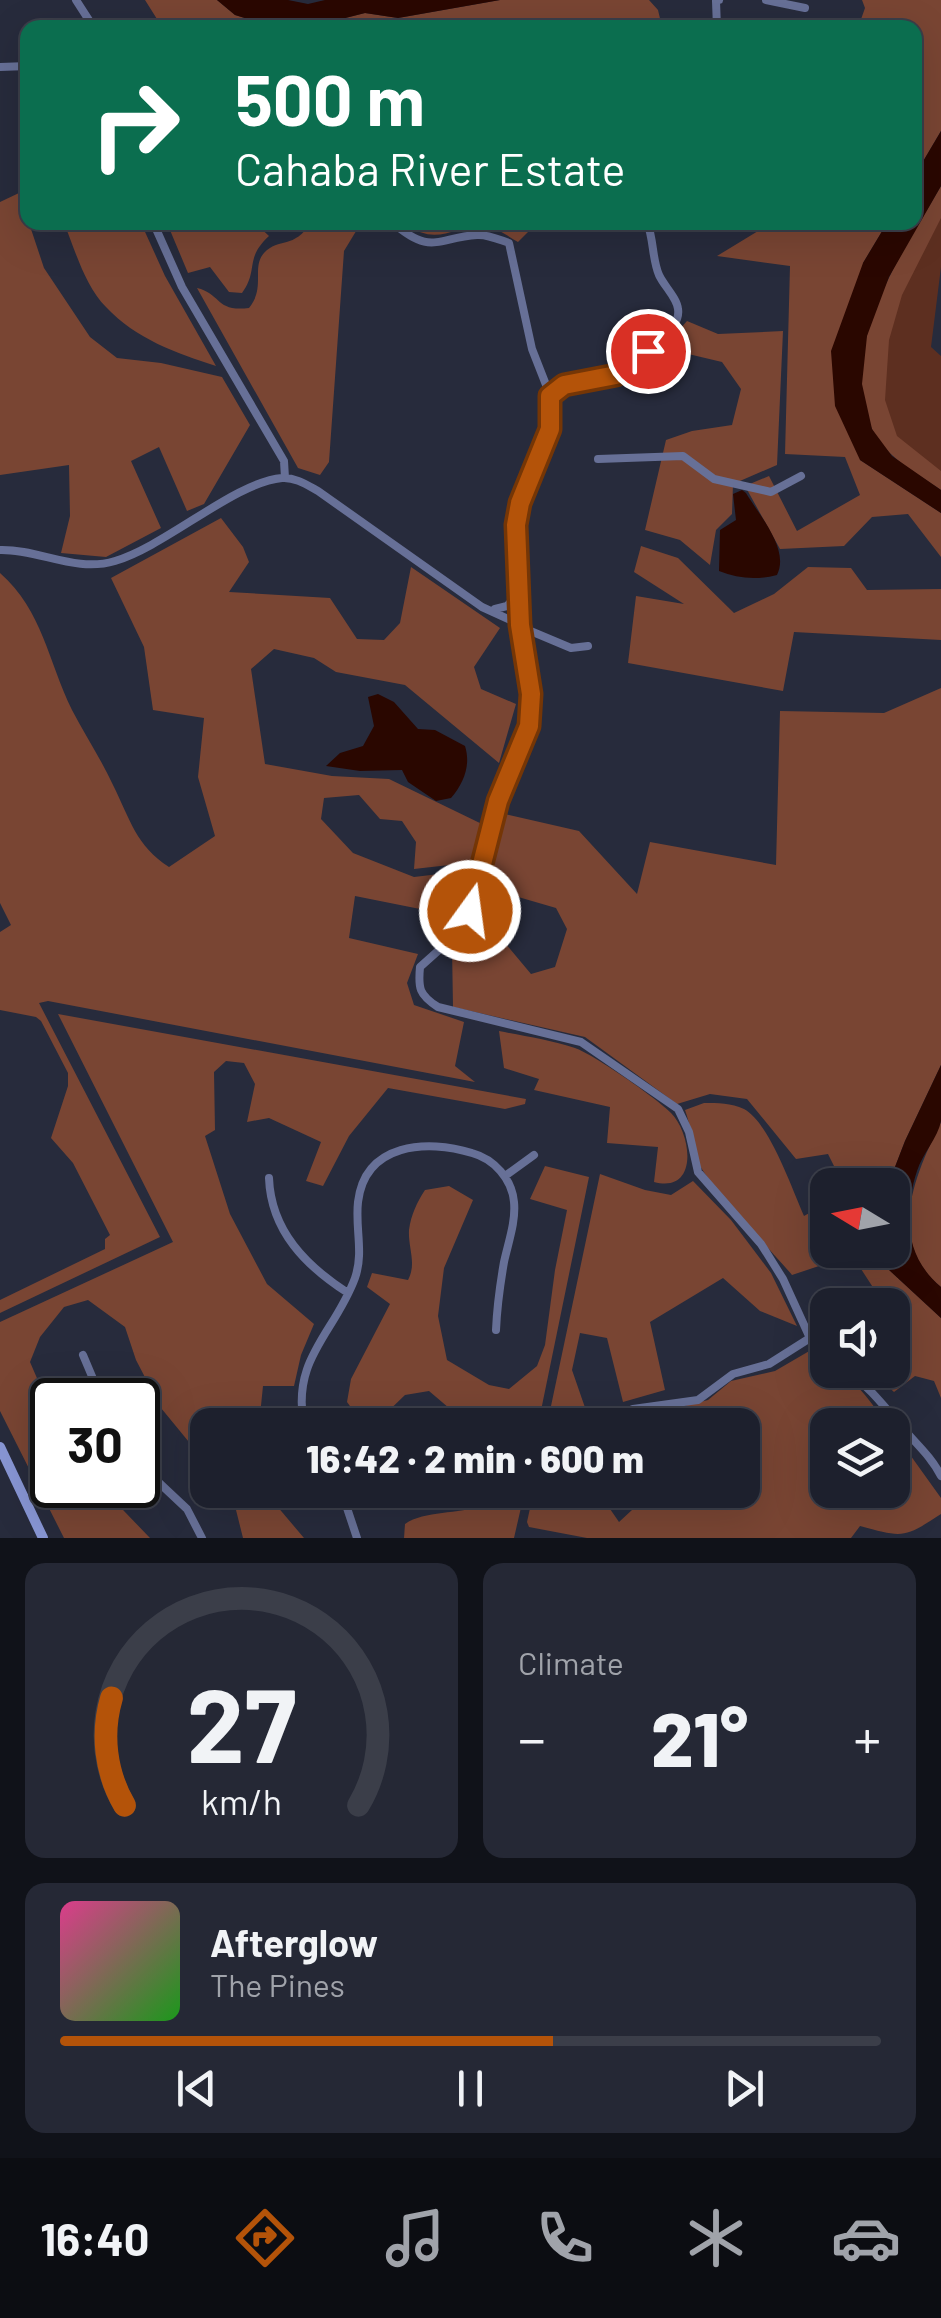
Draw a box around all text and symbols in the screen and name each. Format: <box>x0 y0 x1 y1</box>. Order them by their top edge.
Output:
text: 500 m <box>235 56 425 140</box>
icon: right <box>70 60 200 190</box>
text: Cahaba River Estate <box>235 141 626 195</box>
pin <box>606 309 691 394</box>
icon: arrive <box>621 324 676 379</box>
position arrow <box>418 859 522 963</box>
north arrow <box>810 1168 910 1268</box>
map controls <box>810 1168 910 1508</box>
button: sound <box>810 1288 910 1388</box>
speed limit sign: 30 <box>30 1378 160 1508</box>
button: layers <box>810 1408 910 1508</box>
text: 16:42 · 2 min · 600 m <box>306 1435 644 1481</box>
text: Climate <box>518 1643 624 1681</box>
text: 27 <box>187 1659 296 1784</box>
text: 21° <box>651 1692 748 1782</box>
text: − <box>518 1704 546 1770</box>
text: + <box>853 1704 881 1770</box>
text: km/h <box>201 1779 282 1822</box>
text: Afterglow <box>210 1919 378 1965</box>
text: The Pines <box>210 1965 345 2003</box>
icon: previous <box>169 2061 224 2116</box>
icon: pause <box>443 2061 498 2116</box>
icon: next <box>717 2061 772 2116</box>
icon: directions <box>230 2203 300 2273</box>
icon: music <box>380 2203 450 2273</box>
icon: phone <box>530 2203 600 2273</box>
icon: climate <box>681 2203 751 2273</box>
icon: car <box>831 2203 901 2273</box>
text: 16:40 <box>40 2211 149 2265</box>

